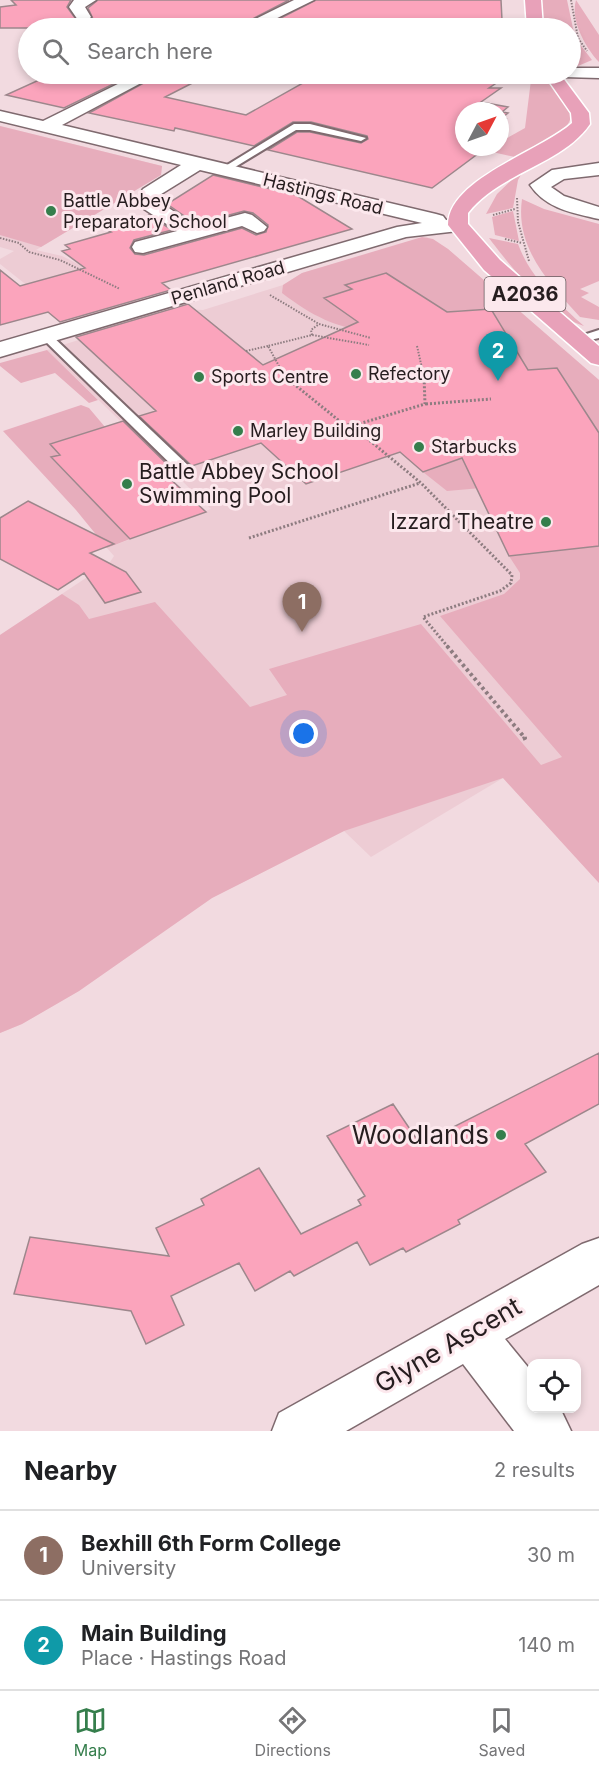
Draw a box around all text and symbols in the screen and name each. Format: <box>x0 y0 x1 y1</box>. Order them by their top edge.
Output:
search box <box>18 18 581 84</box>
icon: search <box>39 35 72 68</box>
text: Search here <box>87 38 213 64</box>
north arrow <box>455 102 509 156</box>
street label: Hastings Road <box>261 168 385 219</box>
place label: Battle Abbey Preparatory School <box>63 190 227 232</box>
marker: Battle Abbey Preparatory School <box>44 204 58 218</box>
street label: Penland Road <box>169 256 287 309</box>
road number: A2036 <box>484 277 566 311</box>
pin: 2 <box>478 332 518 381</box>
place label: Refectory <box>368 363 450 384</box>
place label: Sports Centre <box>211 366 329 387</box>
marker: Refectory <box>349 367 363 381</box>
marker: Sports Centre <box>192 370 206 384</box>
place label: Marley Building <box>250 420 381 441</box>
marker: Marley Building <box>231 424 245 438</box>
place label: Starbucks <box>431 436 517 457</box>
marker: Starbucks <box>412 440 426 454</box>
place label: Battle Abbey School Swimming Pool <box>139 459 339 508</box>
marker: Battle Abbey School Swimming Pool <box>120 477 134 491</box>
place label: Izzard Theatre <box>390 509 534 534</box>
marker: Izzard Theatre <box>539 515 553 529</box>
pin: 1 <box>282 582 322 632</box>
your location <box>289 719 318 748</box>
place label: Woodlands <box>352 1119 489 1150</box>
marker: Woodlands <box>494 1128 508 1142</box>
street label: Glyne Ascent <box>369 1290 526 1399</box>
map controls <box>527 1359 581 1413</box>
button: locate <box>527 1359 581 1413</box>
text: Nearby <box>24 1455 117 1486</box>
text: 2 results <box>494 1458 575 1482</box>
text: Bexhill 6th Form College <box>81 1530 341 1556</box>
text: 1 <box>39 1543 48 1567</box>
text: 30 m <box>527 1543 575 1567</box>
text: University <box>81 1556 176 1580</box>
text: Main Building <box>81 1620 227 1646</box>
text: 2 <box>37 1633 50 1657</box>
text: 140 m <box>518 1633 575 1657</box>
text: Place · Hastings Road <box>81 1646 287 1670</box>
tab: Map <box>74 1704 107 1760</box>
tab: Directions <box>255 1704 331 1760</box>
tab: Saved <box>478 1704 525 1760</box>

